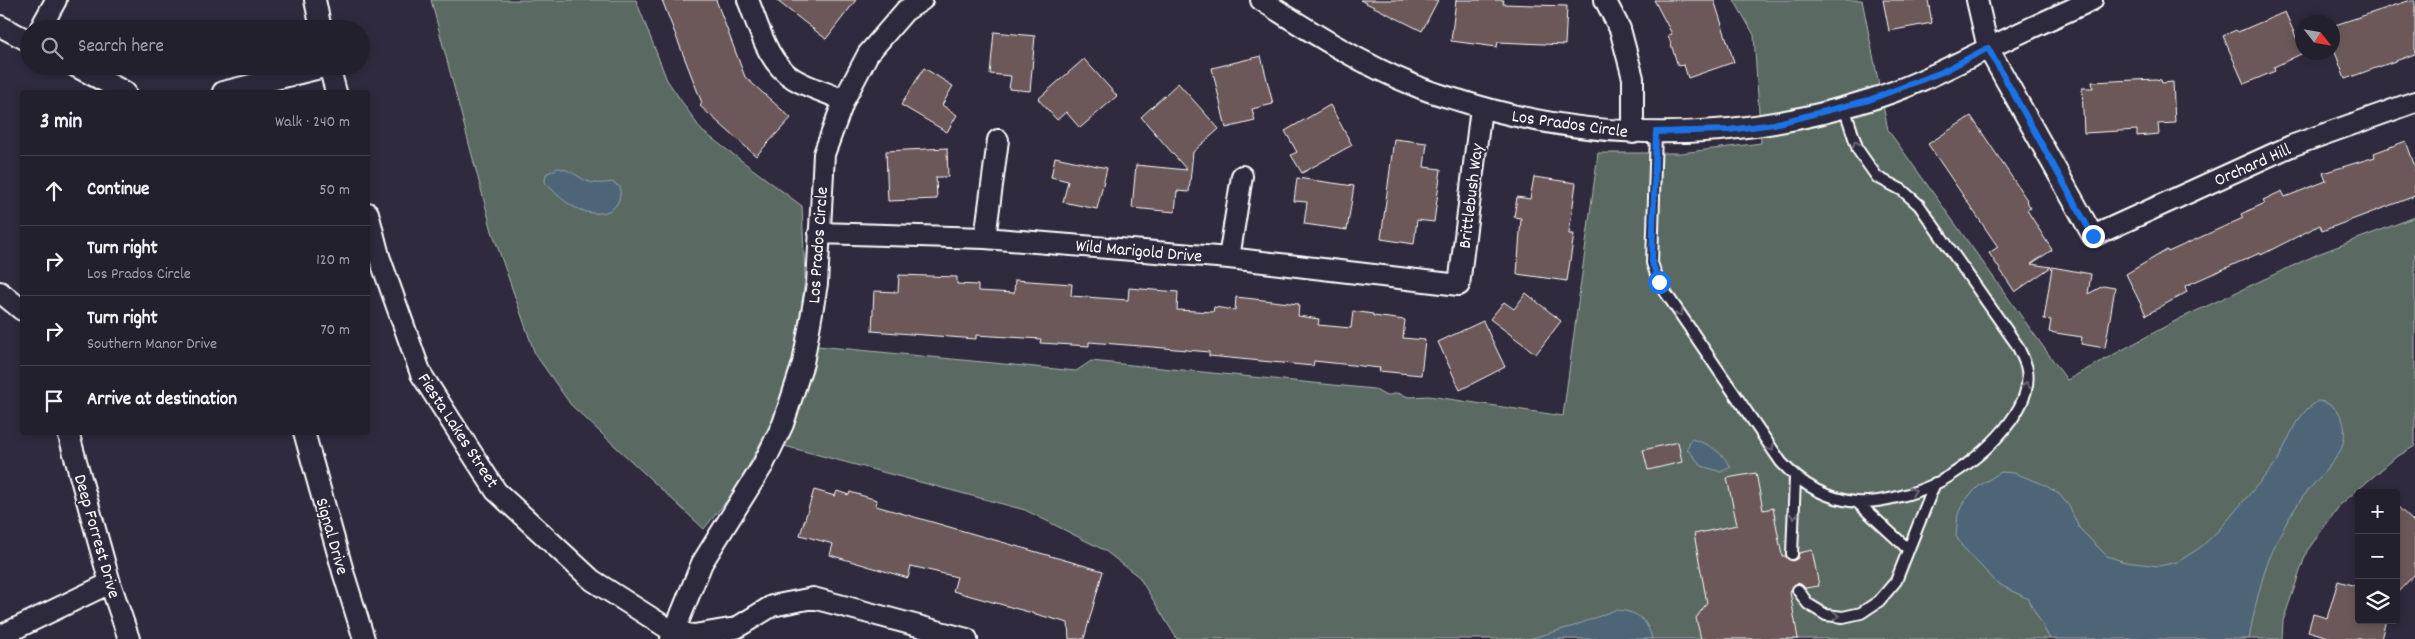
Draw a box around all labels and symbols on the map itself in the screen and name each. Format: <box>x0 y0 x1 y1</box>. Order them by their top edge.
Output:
north arrow <box>2295 15 2340 60</box>
street label: Los Prados Circle <box>1510 105 1629 146</box>
street label: Orchard Hill <box>2211 138 2296 194</box>
one-way arrow <box>1852 140 1862 149</box>
street label: Brittlebush Way <box>1454 142 1491 250</box>
street label: Los Prados Circle <box>803 186 836 304</box>
route end <box>2082 225 2105 248</box>
street label: Wild Marigold Drive <box>1074 235 1203 270</box>
route start <box>1648 271 1671 294</box>
one-way arrow <box>1674 308 1683 317</box>
street label: Fiesta Lakes Street <box>410 369 504 494</box>
one-way arrow <box>2020 381 2031 389</box>
one-way arrow <box>1765 442 1774 452</box>
street label: Deep Forrest Drive <box>66 472 125 602</box>
one-way arrow <box>1908 487 1916 497</box>
street label: Signal Drive <box>308 495 354 578</box>
one-way arrow <box>1788 512 1799 520</box>
one-way arrow <box>1832 611 1840 622</box>

